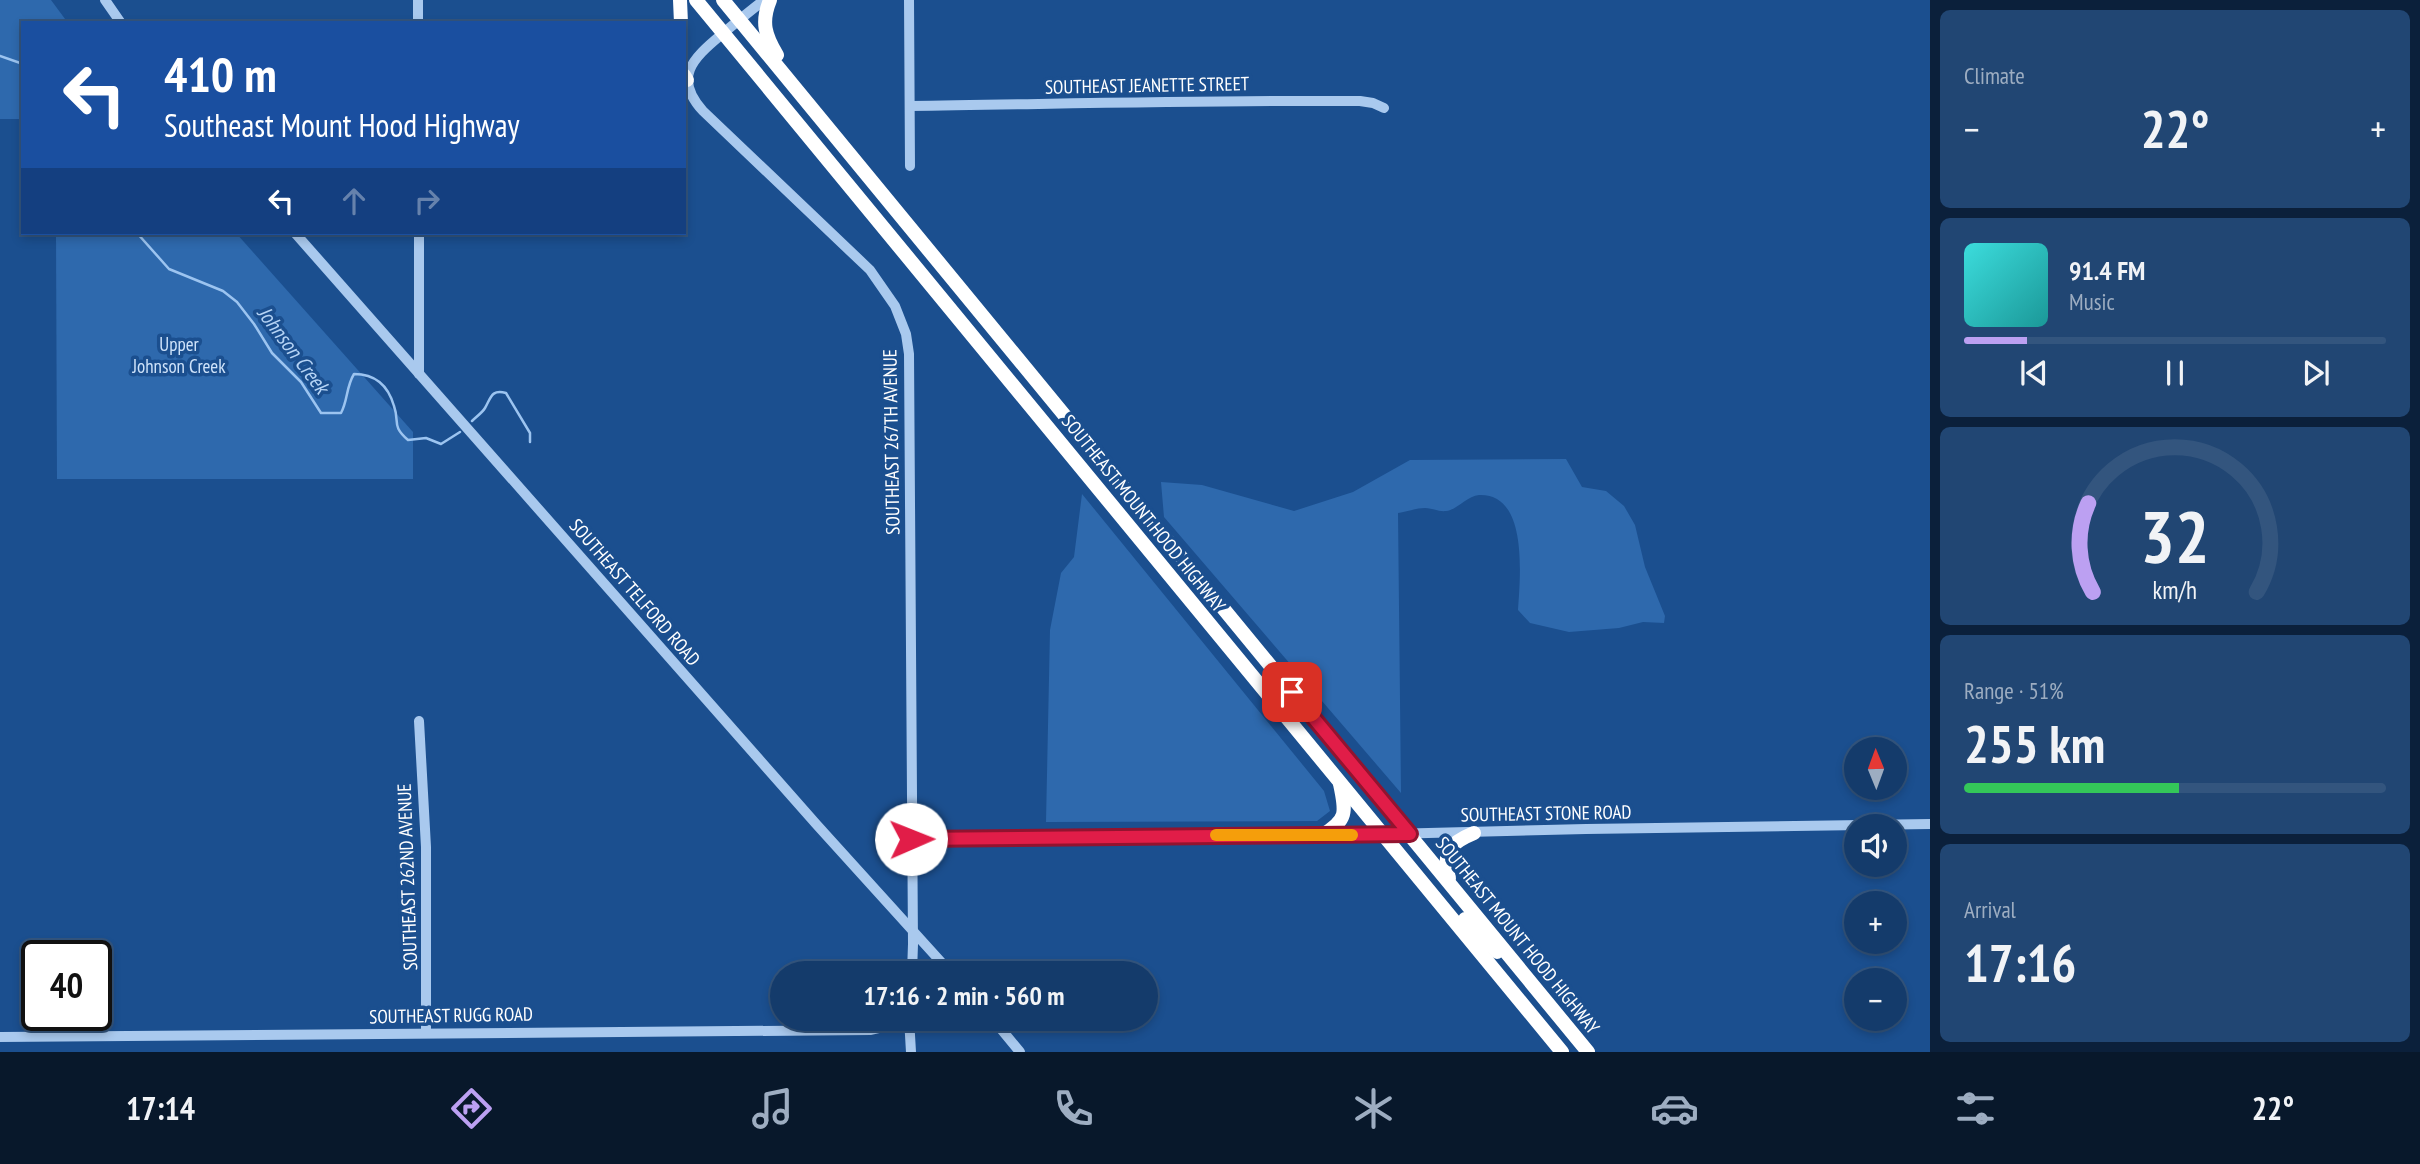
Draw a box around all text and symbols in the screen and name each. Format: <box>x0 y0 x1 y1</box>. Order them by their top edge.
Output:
text: 410 m <box>164 42 277 106</box>
icon: left <box>49 49 140 140</box>
text: Climate <box>1964 61 2025 90</box>
street label: SOUTHEAST JEANETTE STREET <box>1045 71 1250 99</box>
text: 22° <box>2141 95 2209 162</box>
text: Southeast Mount Hood Highway <box>164 104 520 146</box>
text: − <box>1964 104 1980 153</box>
text: + <box>2370 104 2386 153</box>
icon: left <box>262 182 300 220</box>
icon: ahead <box>335 182 373 220</box>
icon: right <box>408 182 446 220</box>
text: 91.4 FM <box>2069 254 2145 287</box>
text: Music <box>2069 287 2115 316</box>
water label: Johnson Creek <box>251 300 337 401</box>
park label: Upper Johnson Creek <box>131 332 226 378</box>
street label: SOUTHEAST 267TH AVENUE <box>877 349 905 535</box>
icon: previous <box>2015 354 2053 392</box>
icon: pause <box>2156 354 2194 392</box>
icon: next <box>2297 354 2335 392</box>
street label: SOUTHEAST MOUNT HOOD HIGHWAY <box>1057 410 1231 617</box>
text: 32 <box>2140 488 2210 582</box>
street label: SOUTHEAST TELFORD ROAD <box>564 513 706 671</box>
text: km/h <box>2153 574 2197 606</box>
pin <box>1262 662 1322 722</box>
icon: arrive <box>1273 673 1311 711</box>
text: Range · 51% <box>1964 676 2064 705</box>
text: 255 km <box>1964 710 2105 777</box>
north arrow <box>1844 737 1908 800</box>
map controls <box>1844 737 1907 1031</box>
street label: SOUTHEAST 262ND AVENUE <box>392 783 422 971</box>
street label: SOUTHEAST STONE ROAD <box>1460 800 1632 826</box>
position arrow <box>874 802 948 876</box>
button: sound <box>1844 814 1907 877</box>
street label: SOUTHEAST MOUNT HOOD HIGHWAY <box>1431 832 1605 1039</box>
button: + <box>1844 891 1907 954</box>
text: Arrival <box>1964 895 2016 924</box>
text: 17:16 <box>1964 929 2076 996</box>
speed limit sign: 40 <box>21 940 112 1031</box>
button: − <box>1844 968 1907 1031</box>
text: 17:16 · 2 min · 560 m <box>864 979 1064 1012</box>
street label: SOUTHEAST RUGG ROAD <box>369 1002 533 1028</box>
icon: directions <box>447 1084 496 1133</box>
icon: music <box>748 1084 797 1133</box>
icon: phone <box>1049 1084 1098 1133</box>
icon: climate <box>1349 1084 1398 1133</box>
icon: car <box>1650 1084 1699 1133</box>
icon: filters <box>1951 1084 2000 1133</box>
text: 17:14 <box>126 1087 195 1129</box>
text: 22° <box>2252 1087 2294 1129</box>

